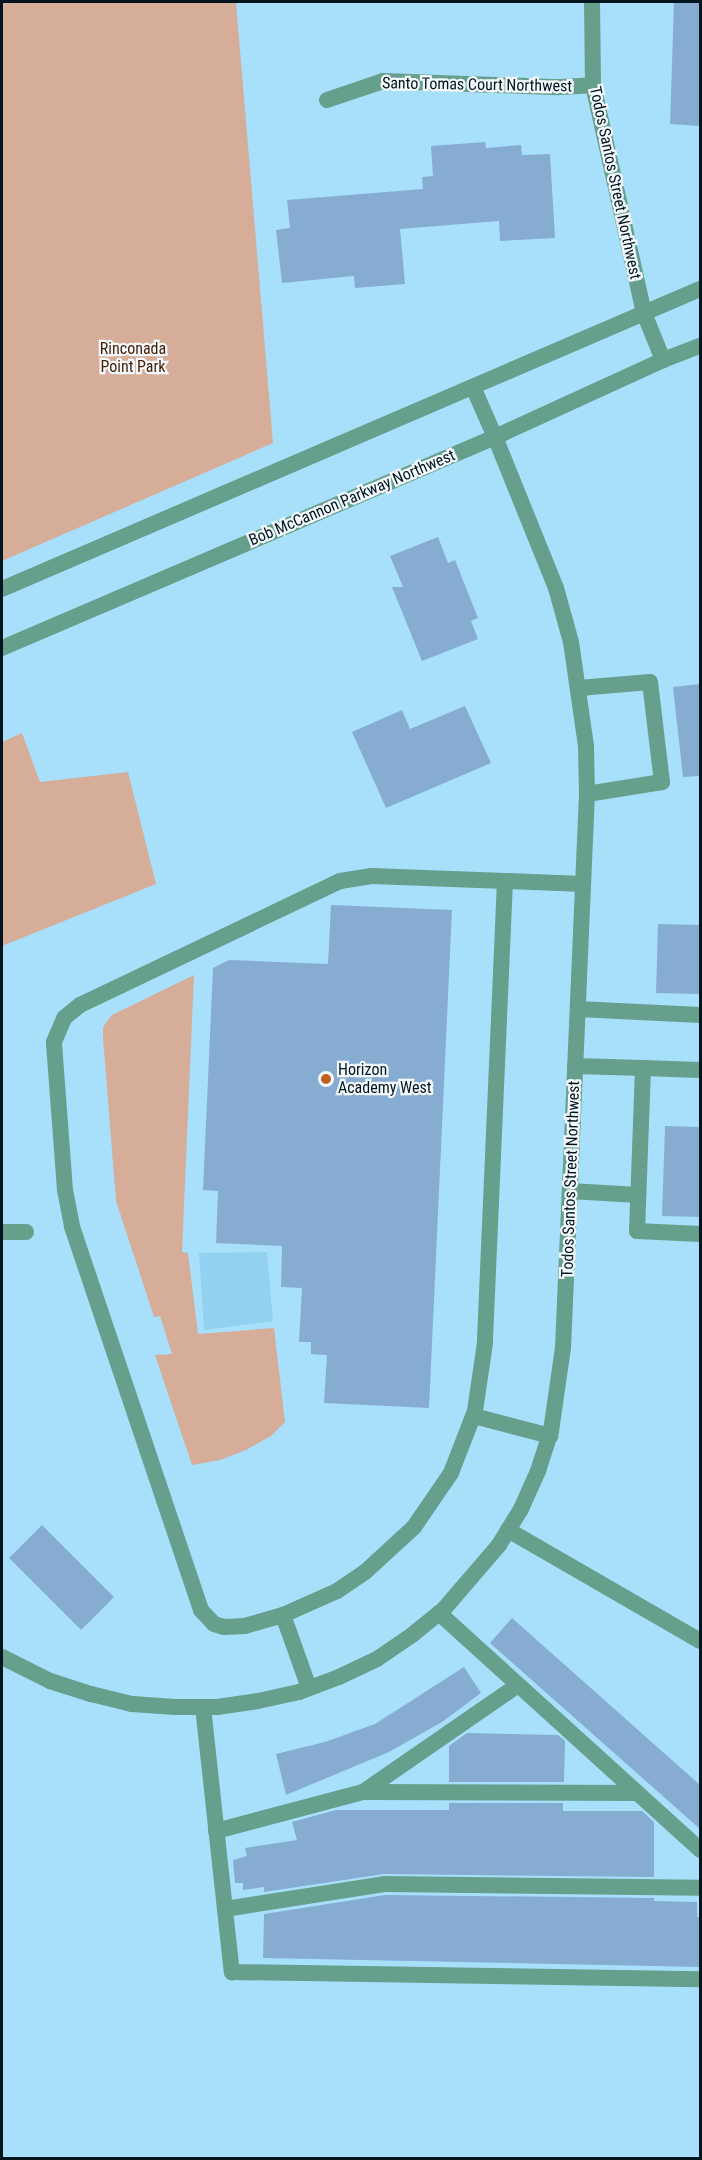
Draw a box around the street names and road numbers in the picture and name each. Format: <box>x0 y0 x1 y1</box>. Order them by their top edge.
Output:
street label: Santo Tomas Court Northwest <box>382 74 572 96</box>
street label: Todos Santos Street Northwest <box>585 85 645 281</box>
street label: Bob McCannon Parkway Northwest <box>246 446 458 550</box>
street label: Todos Santos Street Northwest <box>558 1080 584 1278</box>

